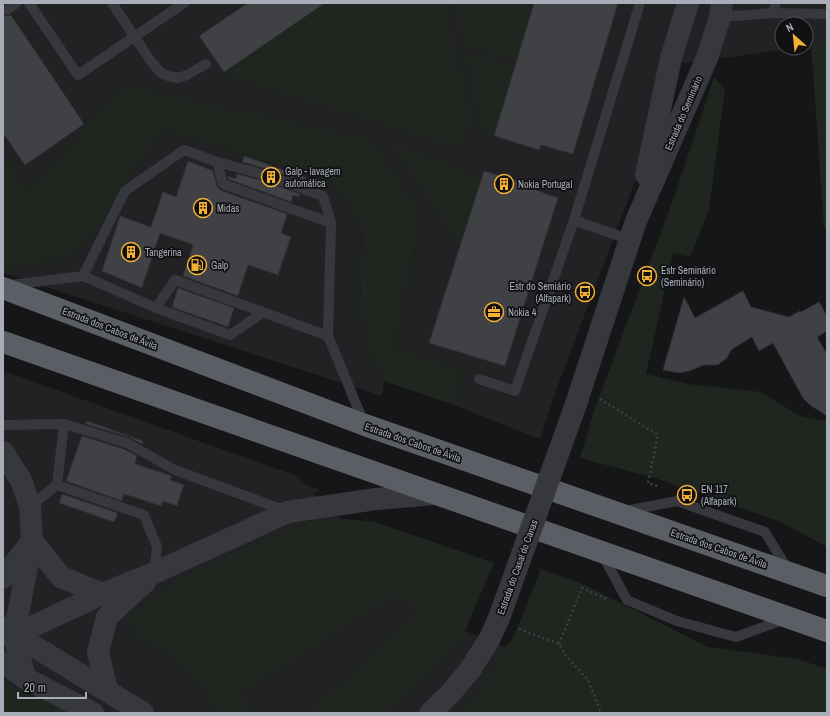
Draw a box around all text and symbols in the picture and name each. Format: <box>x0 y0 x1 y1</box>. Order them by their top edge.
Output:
north arrow <box>774 16 814 56</box>
text: N <box>783 19 796 35</box>
street label: Estrada do Seminário <box>662 74 705 152</box>
place label: Galp - lavagem automática <box>285 165 341 190</box>
building icon: Galp - lavagem automática <box>260 166 282 188</box>
building icon: Nokia Portugal <box>493 173 515 195</box>
place label: Nokia Portugal <box>518 178 572 191</box>
building icon: Midas <box>192 197 214 219</box>
place label: Midas <box>217 202 239 215</box>
building icon: Tangerina <box>120 241 142 263</box>
place label: Tangerina <box>145 246 182 259</box>
fuel station icon: Galp <box>186 254 208 276</box>
place label: Galp <box>211 259 229 272</box>
place label: Estr Seminário (Seminário) <box>661 264 716 289</box>
bus stop icon: Estr Seminário (Seminário) <box>636 265 658 287</box>
place label: Estr do Semiário (Alfapark) <box>509 280 571 305</box>
bus stop icon: Estr do Semiário (Alfapark) <box>574 281 596 303</box>
office icon: Nokia 4 <box>483 301 505 323</box>
street label: Estrada dos Cabos de Ávila <box>60 304 160 353</box>
place label: Nokia 4 <box>508 306 537 319</box>
street label: Estrada dos Cabos de Ávila <box>363 420 463 465</box>
place label: EN 117 (Alfapark) <box>701 483 737 508</box>
bus stop icon: EN 117 (Alfapark) <box>676 484 698 506</box>
street label: Estrada do Casal do Canas <box>494 518 541 617</box>
street label: Estrada dos Cabos de Ávila <box>669 526 769 571</box>
scale bar <box>18 674 86 700</box>
text: 20 m <box>24 680 46 696</box>

